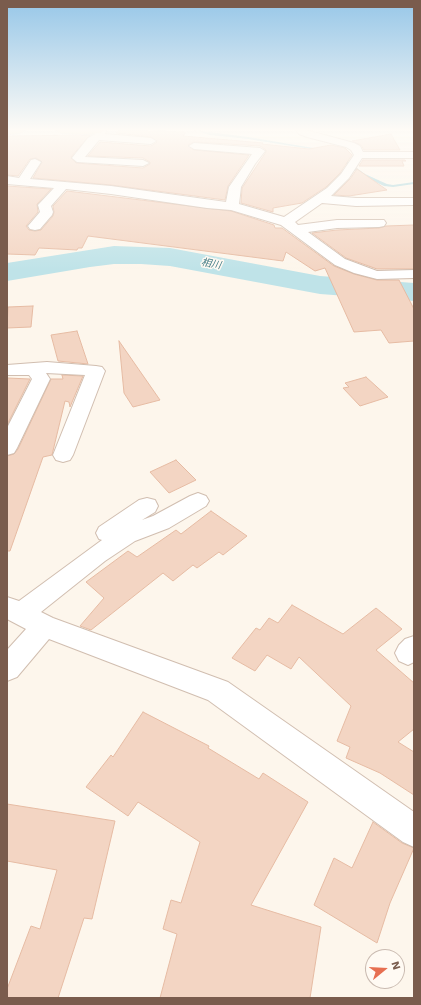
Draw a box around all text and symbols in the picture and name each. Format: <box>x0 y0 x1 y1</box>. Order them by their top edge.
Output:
water label: 相川 <box>200 256 222 272</box>
north arrow <box>365 949 405 989</box>
text: N <box>388 960 403 971</box>

